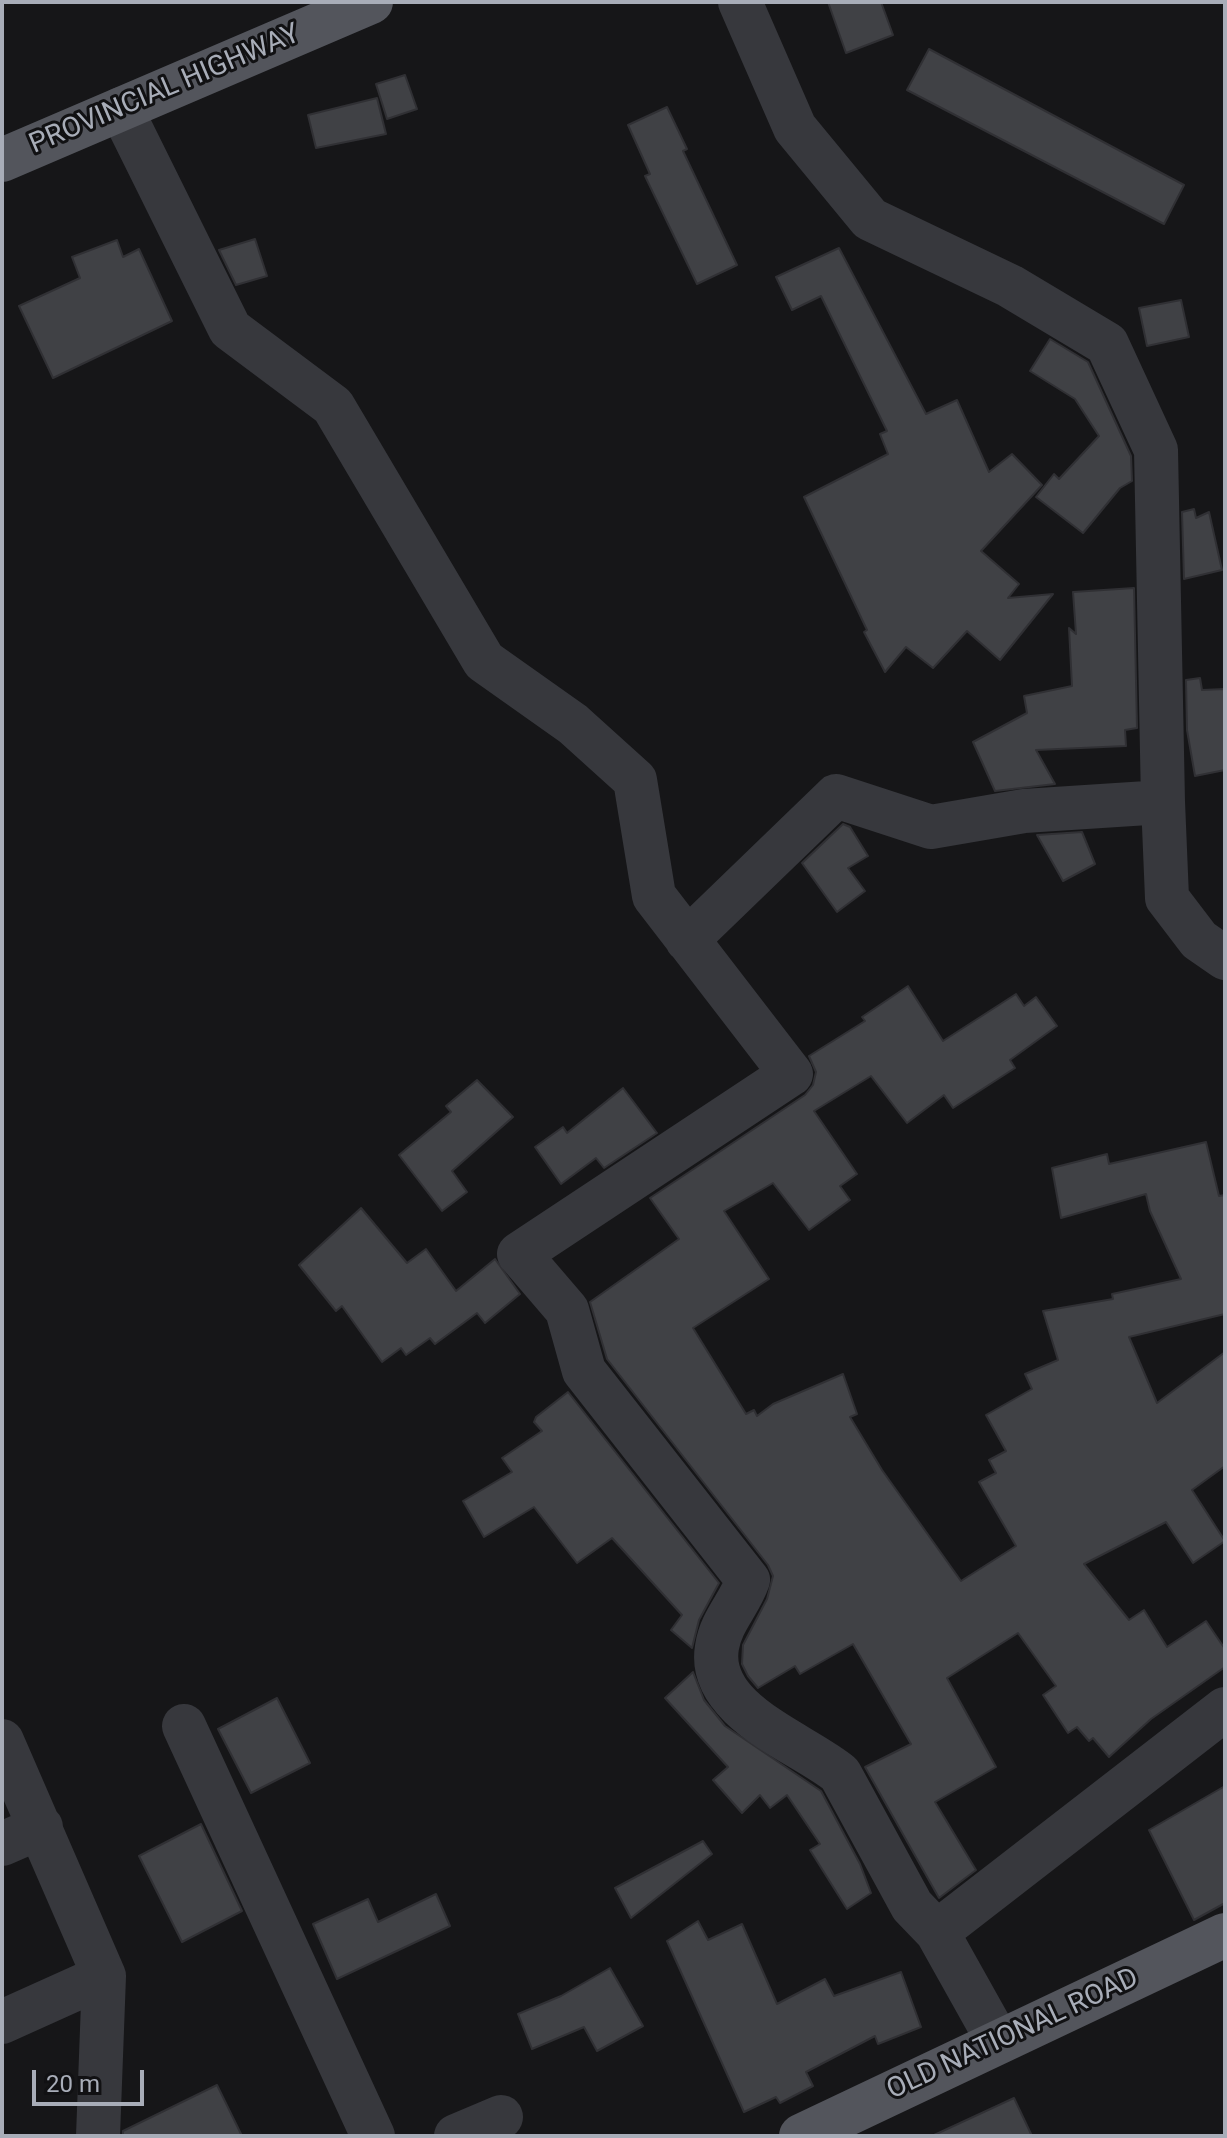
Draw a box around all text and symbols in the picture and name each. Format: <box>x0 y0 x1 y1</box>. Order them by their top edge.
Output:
street label: PROVINCIAL HIGHWAY <box>25 18 305 162</box>
street label: OLD NATIONAL ROAD <box>882 1962 1144 2108</box>
scale bar <box>36 2054 148 2104</box>
text: 20 m <box>46 2070 100 2098</box>

